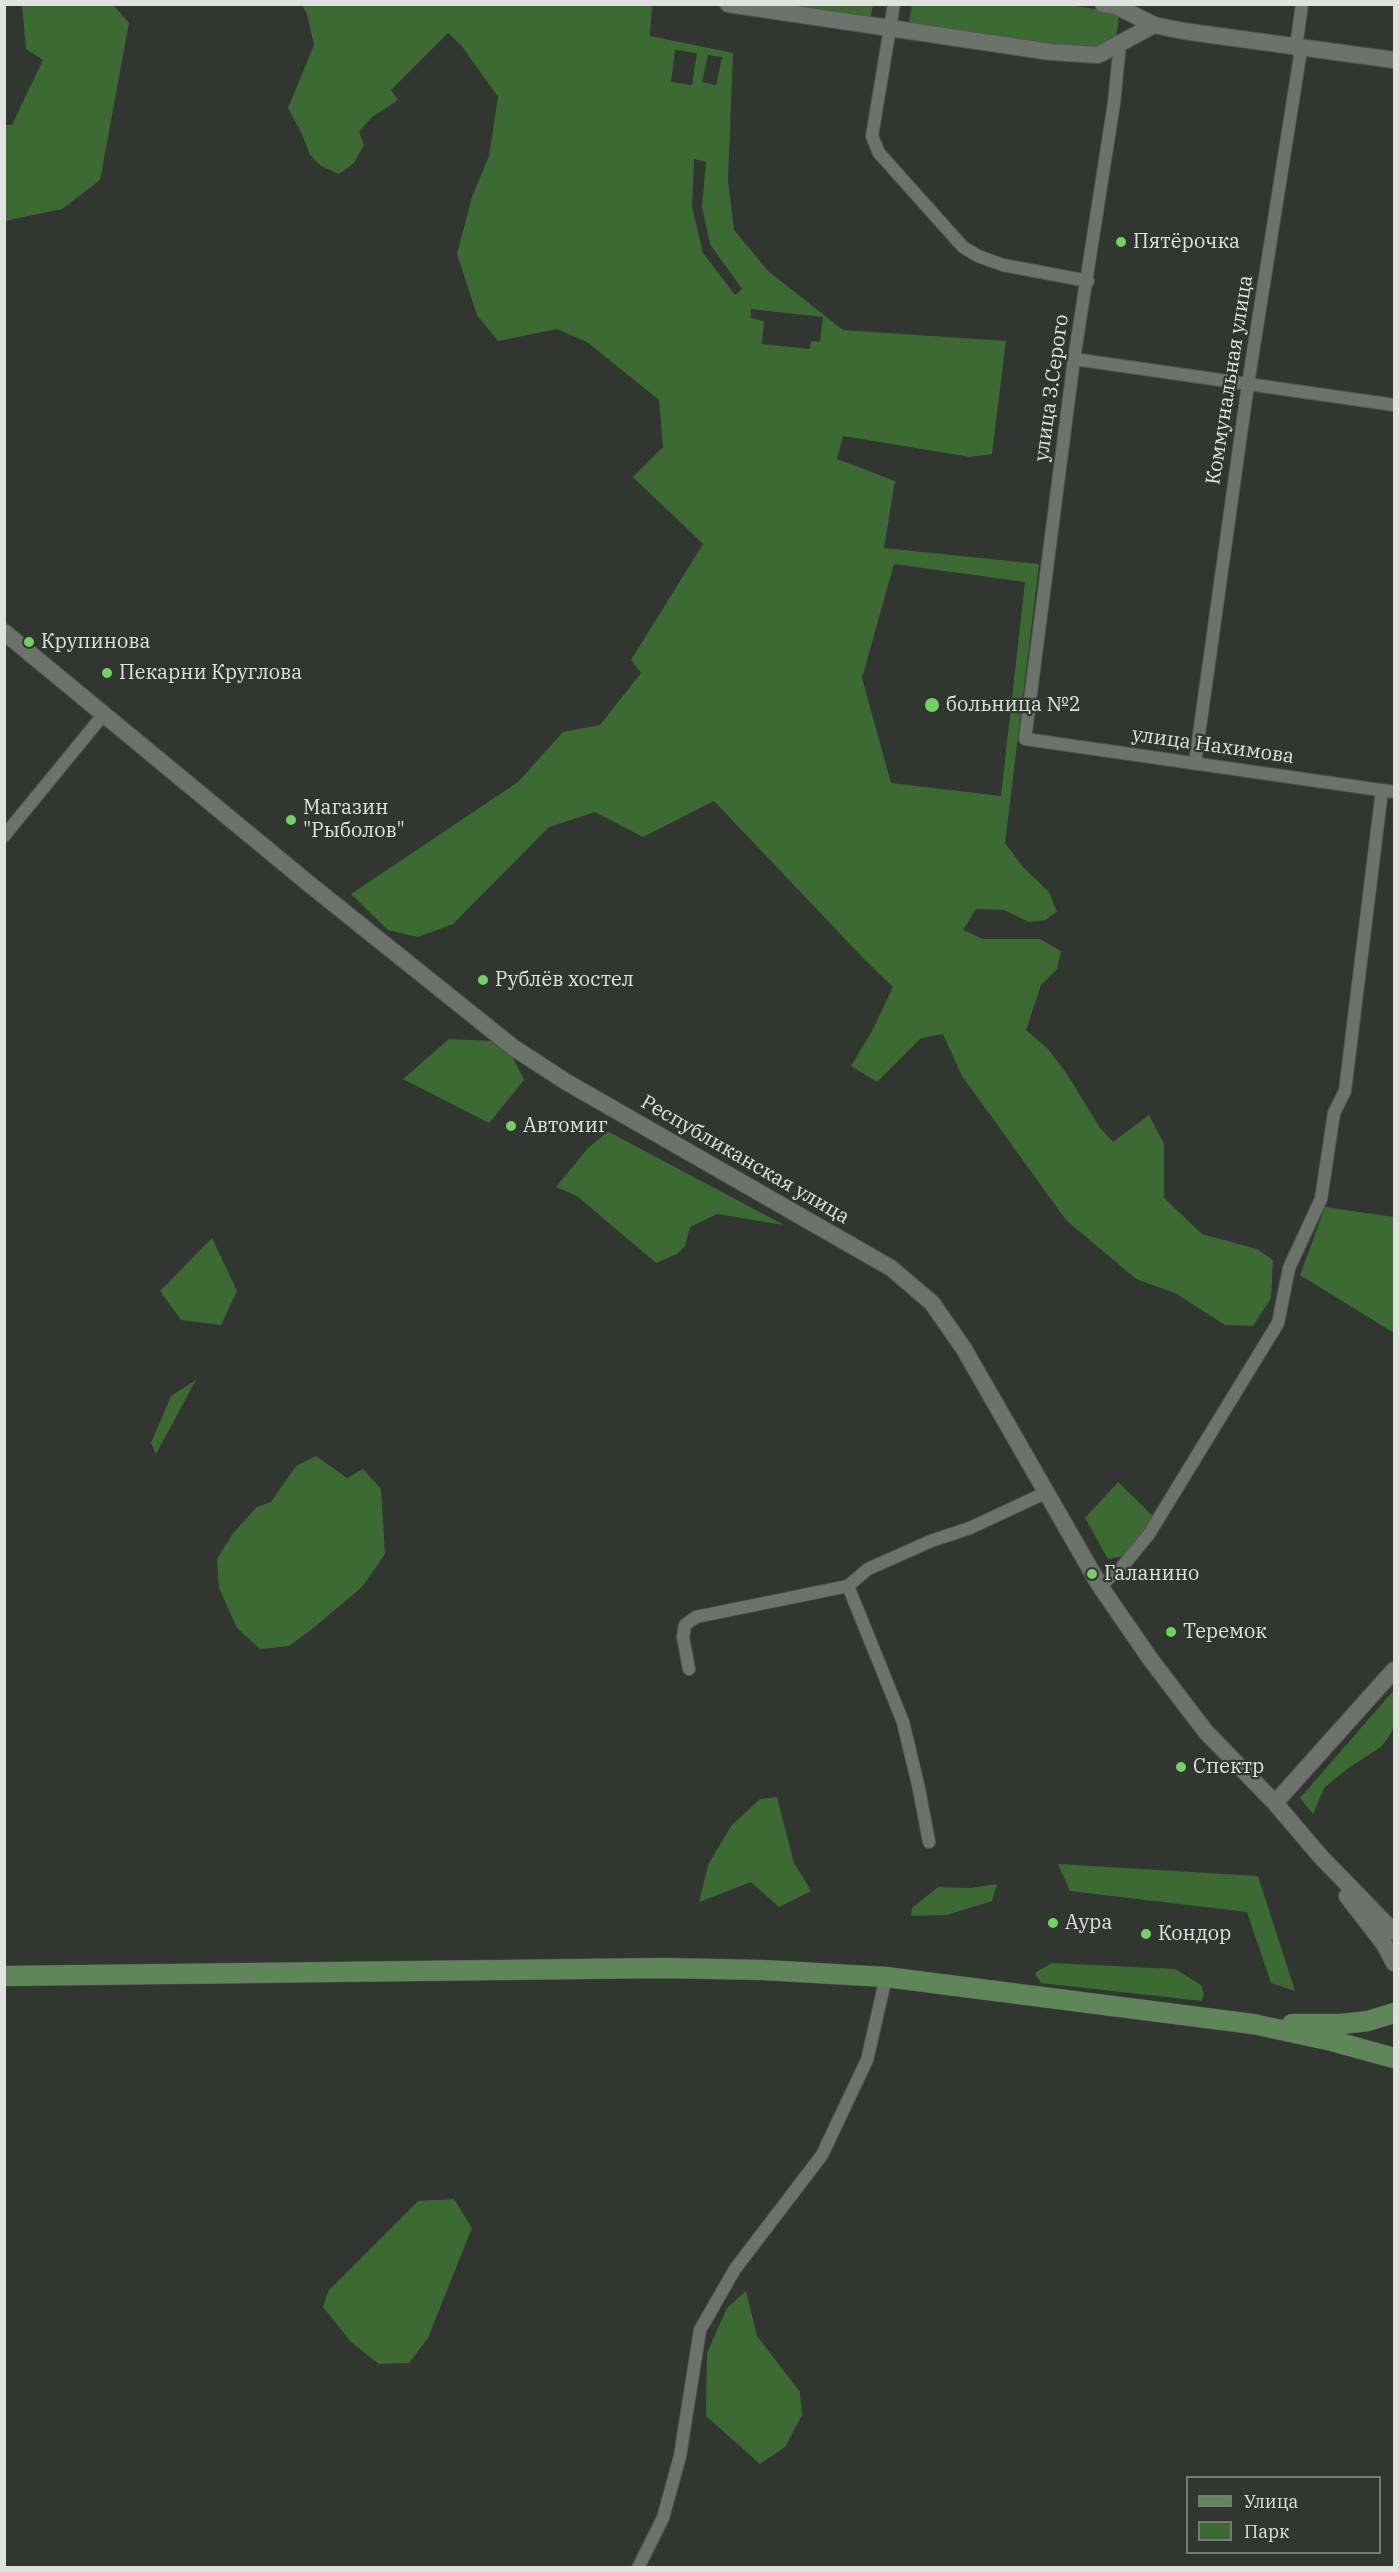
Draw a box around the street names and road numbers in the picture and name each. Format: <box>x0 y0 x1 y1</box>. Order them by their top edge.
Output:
street label: Коммунальная улица <box>1202 273 1258 487</box>
street label: улица З.Серого <box>1030 313 1074 463</box>
street label: улица Нахимова <box>1130 723 1296 769</box>
street label: Республиканская улица <box>636 1090 854 1230</box>

